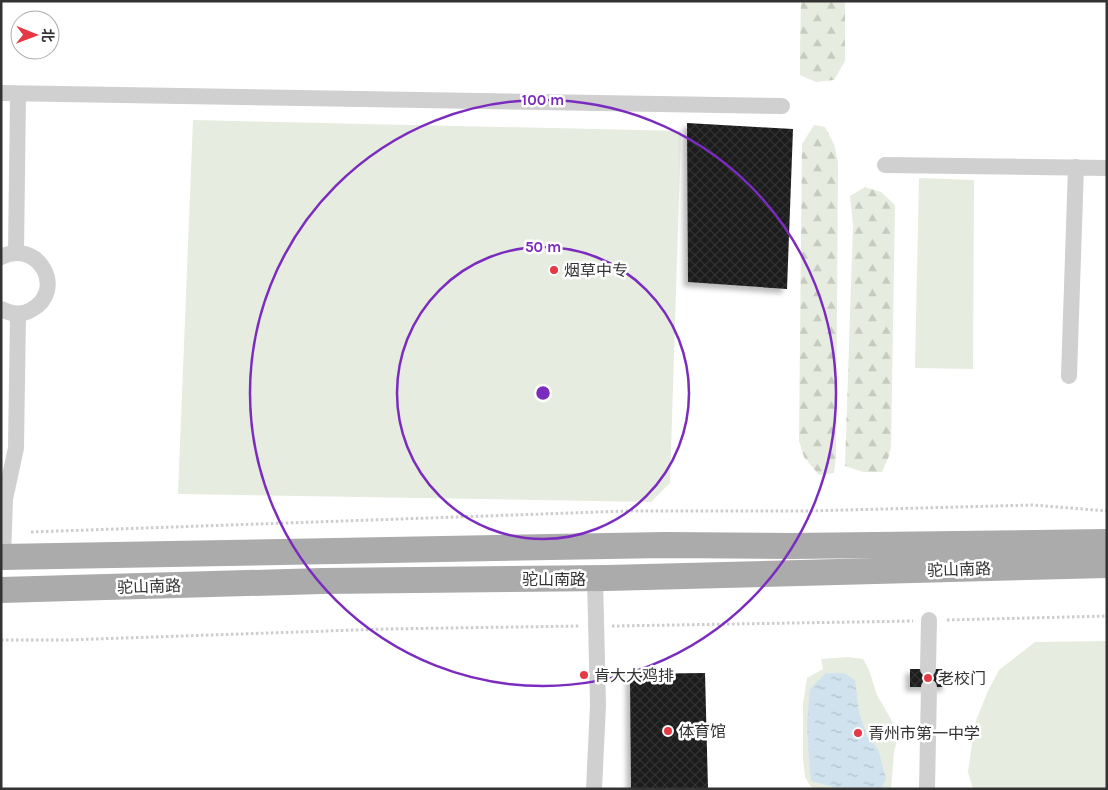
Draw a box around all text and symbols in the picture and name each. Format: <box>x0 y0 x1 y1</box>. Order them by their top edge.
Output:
north arrow <box>10 10 60 60</box>
text: 北 <box>39 28 56 42</box>
text: 100 m <box>522 91 564 109</box>
text: 50 m <box>525 238 561 256</box>
place label: 烟草中专 <box>564 261 628 280</box>
marker: 烟草中专 <box>548 264 560 276</box>
centre of rings <box>534 384 552 402</box>
street label: 驼山南路 <box>927 559 991 580</box>
street label: 驼山南路 <box>522 570 586 589</box>
street label: 驼山南路 <box>117 576 181 597</box>
place label: 肯大大鸡排 <box>594 666 674 685</box>
marker: 肯大大鸡排 <box>578 669 590 681</box>
place label: 老校门 <box>938 669 986 688</box>
marker: 老校门 <box>922 672 934 684</box>
place label: 体育馆 <box>678 722 726 741</box>
place label: 青州市第一中学 <box>868 724 980 743</box>
marker: 体育馆 <box>662 725 674 737</box>
marker: 青州市第一中学 <box>852 727 864 739</box>

